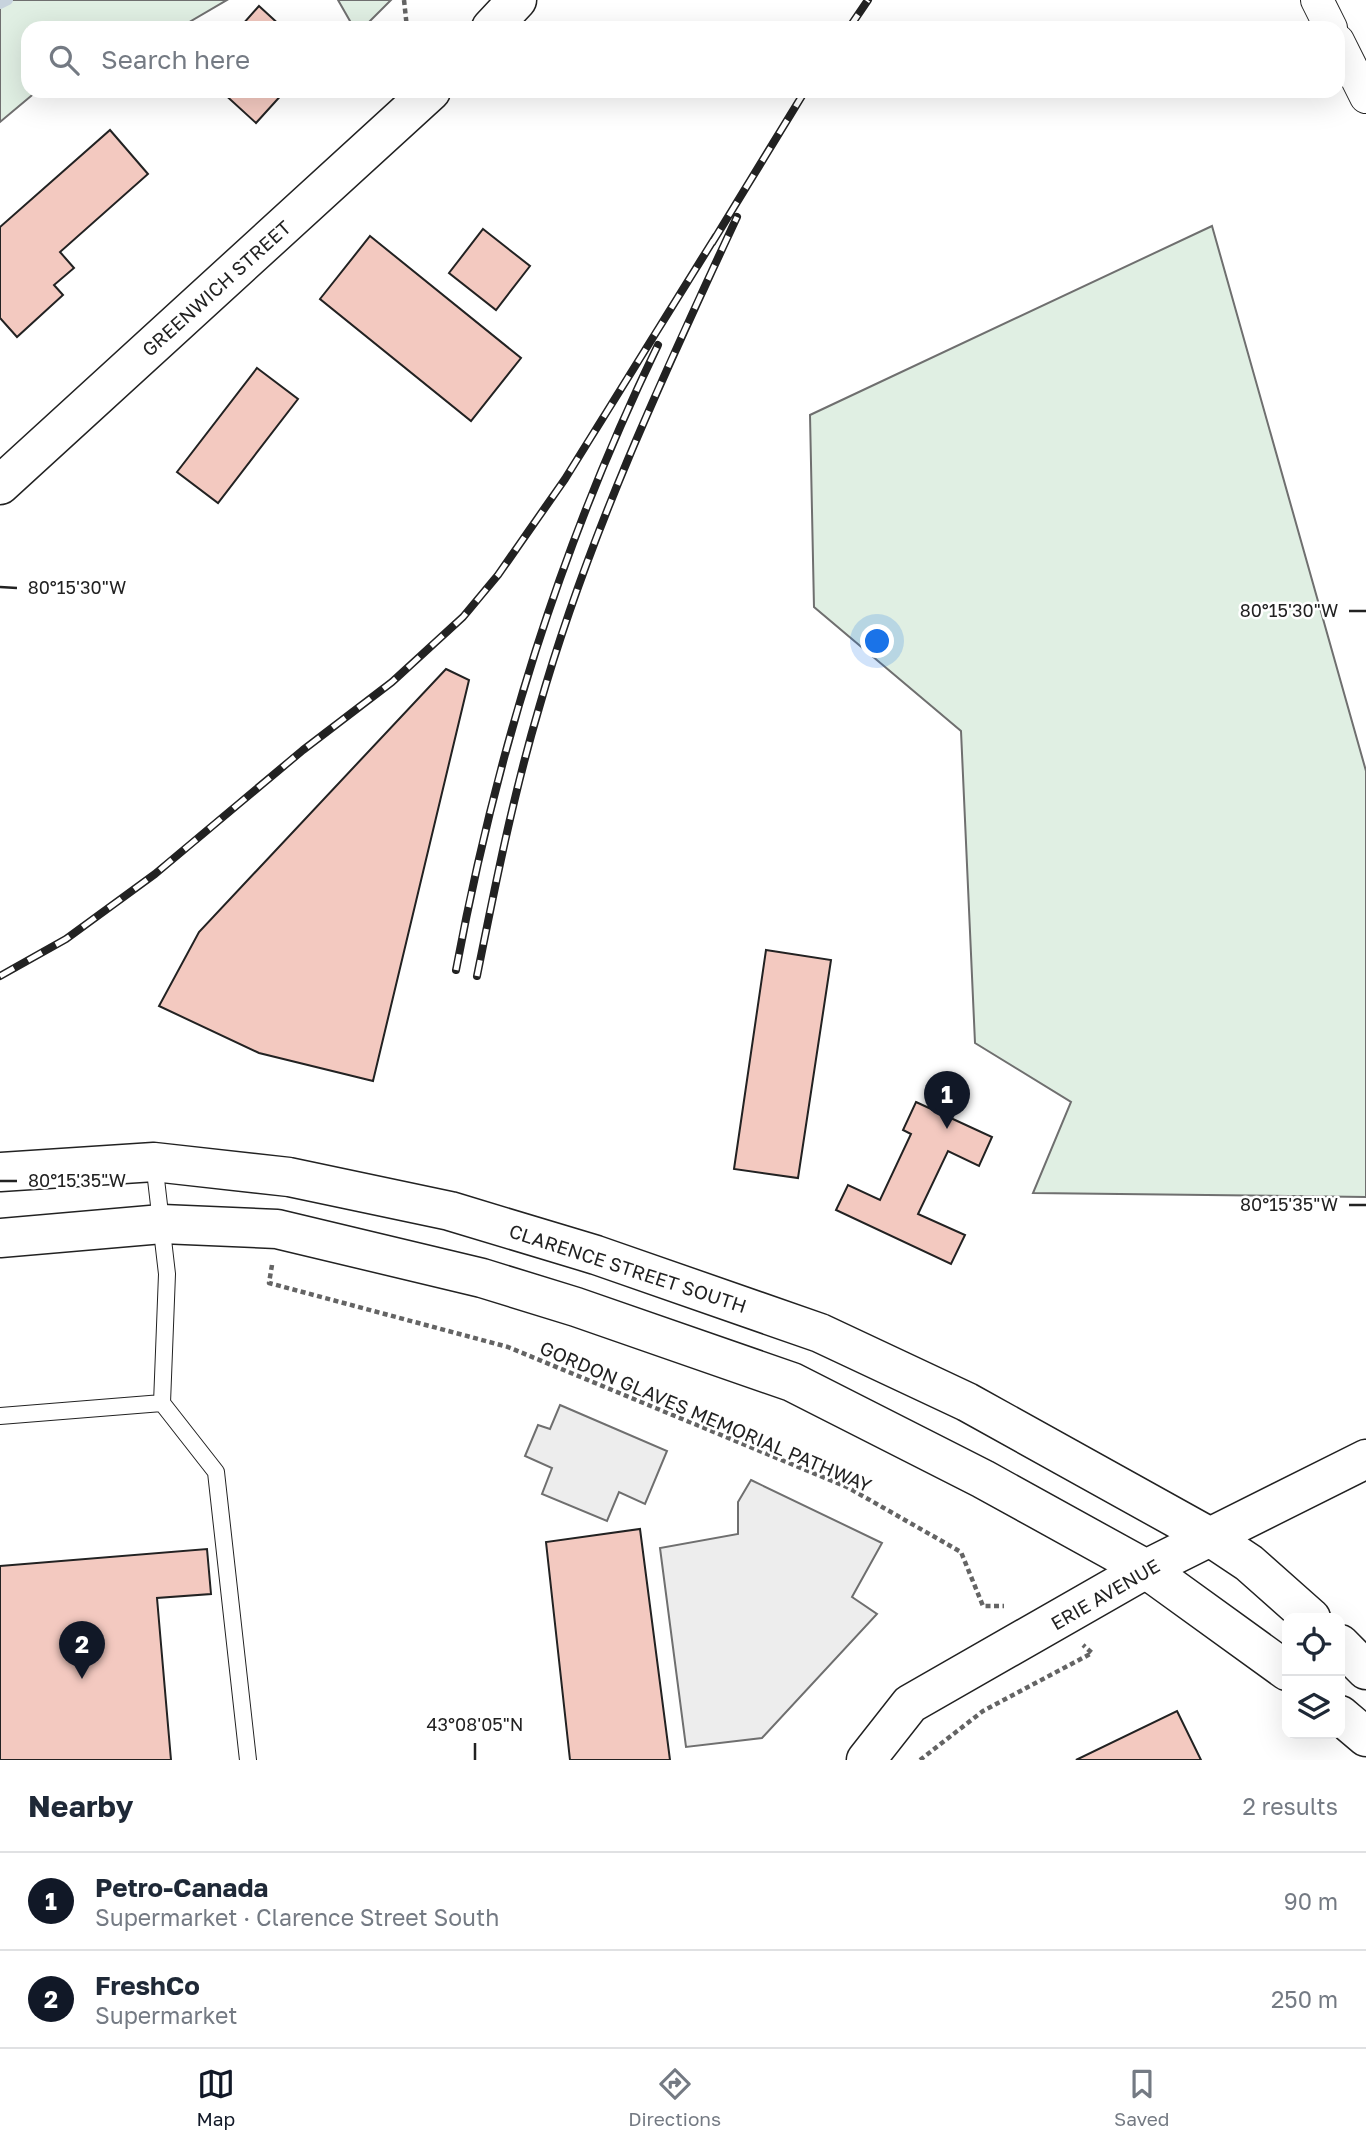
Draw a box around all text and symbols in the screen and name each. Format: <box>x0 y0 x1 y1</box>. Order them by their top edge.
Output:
search box <box>21 21 1345 98</box>
icon: search <box>45 41 83 79</box>
text: Search here <box>101 44 250 75</box>
street label: GREENWICH STREET <box>137 215 295 361</box>
text: 80°15'30"W <box>28 576 126 598</box>
text: 80°15'30"W <box>1240 599 1338 621</box>
your location <box>860 624 894 658</box>
pin: 1 <box>924 1071 970 1129</box>
text: 80°15'35"W <box>28 1169 126 1191</box>
text: 80°15'35"W <box>1240 1193 1338 1215</box>
street label: CLARENCE STREET SOUTH <box>506 1219 750 1317</box>
street label: GORDON GLAVES MEMORIAL PATHWAY <box>537 1335 875 1497</box>
street label: ERIE AVENUE <box>1046 1554 1164 1634</box>
map controls <box>1282 1613 1345 1739</box>
button: locate <box>1282 1613 1345 1676</box>
pin: 2 <box>59 1621 105 1679</box>
button: layers <box>1282 1676 1345 1739</box>
text: 43°08'05"N <box>427 1713 523 1735</box>
text: Nearby <box>28 1788 133 1824</box>
text: 2 results <box>1242 1792 1338 1820</box>
text: Petro-Canada <box>95 1872 268 1903</box>
text: 1 <box>45 1887 57 1915</box>
text: 90 m <box>1284 1887 1338 1915</box>
text: Supermarket · Clarence Street South <box>95 1903 499 1931</box>
text: FreshCo <box>95 1970 200 2001</box>
text: 2 <box>44 1985 58 2013</box>
text: 250 m <box>1271 1985 1338 2013</box>
text: Supermarket <box>95 2001 238 2029</box>
tab: Map <box>196 2065 235 2130</box>
tab: Directions <box>628 2065 721 2130</box>
tab: Saved <box>1114 2065 1170 2130</box>

